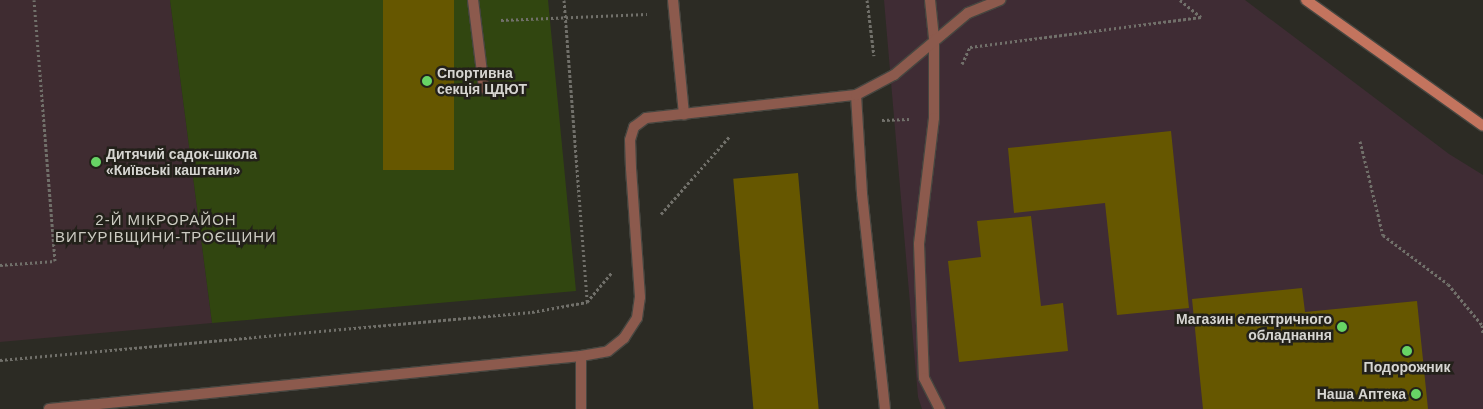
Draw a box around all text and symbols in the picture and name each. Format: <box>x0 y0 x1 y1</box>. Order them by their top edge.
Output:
place label: Спортивна секція ЦДЮТ <box>437 65 527 98</box>
marker: Спортивна секція ЦДЮТ <box>421 75 433 87</box>
place label: Дитячий садок-школа «Київські каштани» <box>106 146 257 178</box>
marker: Дитячий садок-школа «Київські каштани» <box>90 156 102 168</box>
district label: 2-Й МІКРОРАЙОН ВИГУРІВЩИНИ-ТРОЄЩИНИ <box>53 210 279 245</box>
place label: Магазин електричного обладнання <box>1176 311 1332 344</box>
marker: Магазин електричного обладнання <box>1336 321 1348 333</box>
marker: Подорожник <box>1401 345 1413 357</box>
place label: Подорожник <box>1364 359 1450 375</box>
place label: Наша Аптека <box>1317 386 1406 402</box>
marker: Наша Аптека <box>1410 388 1422 400</box>

